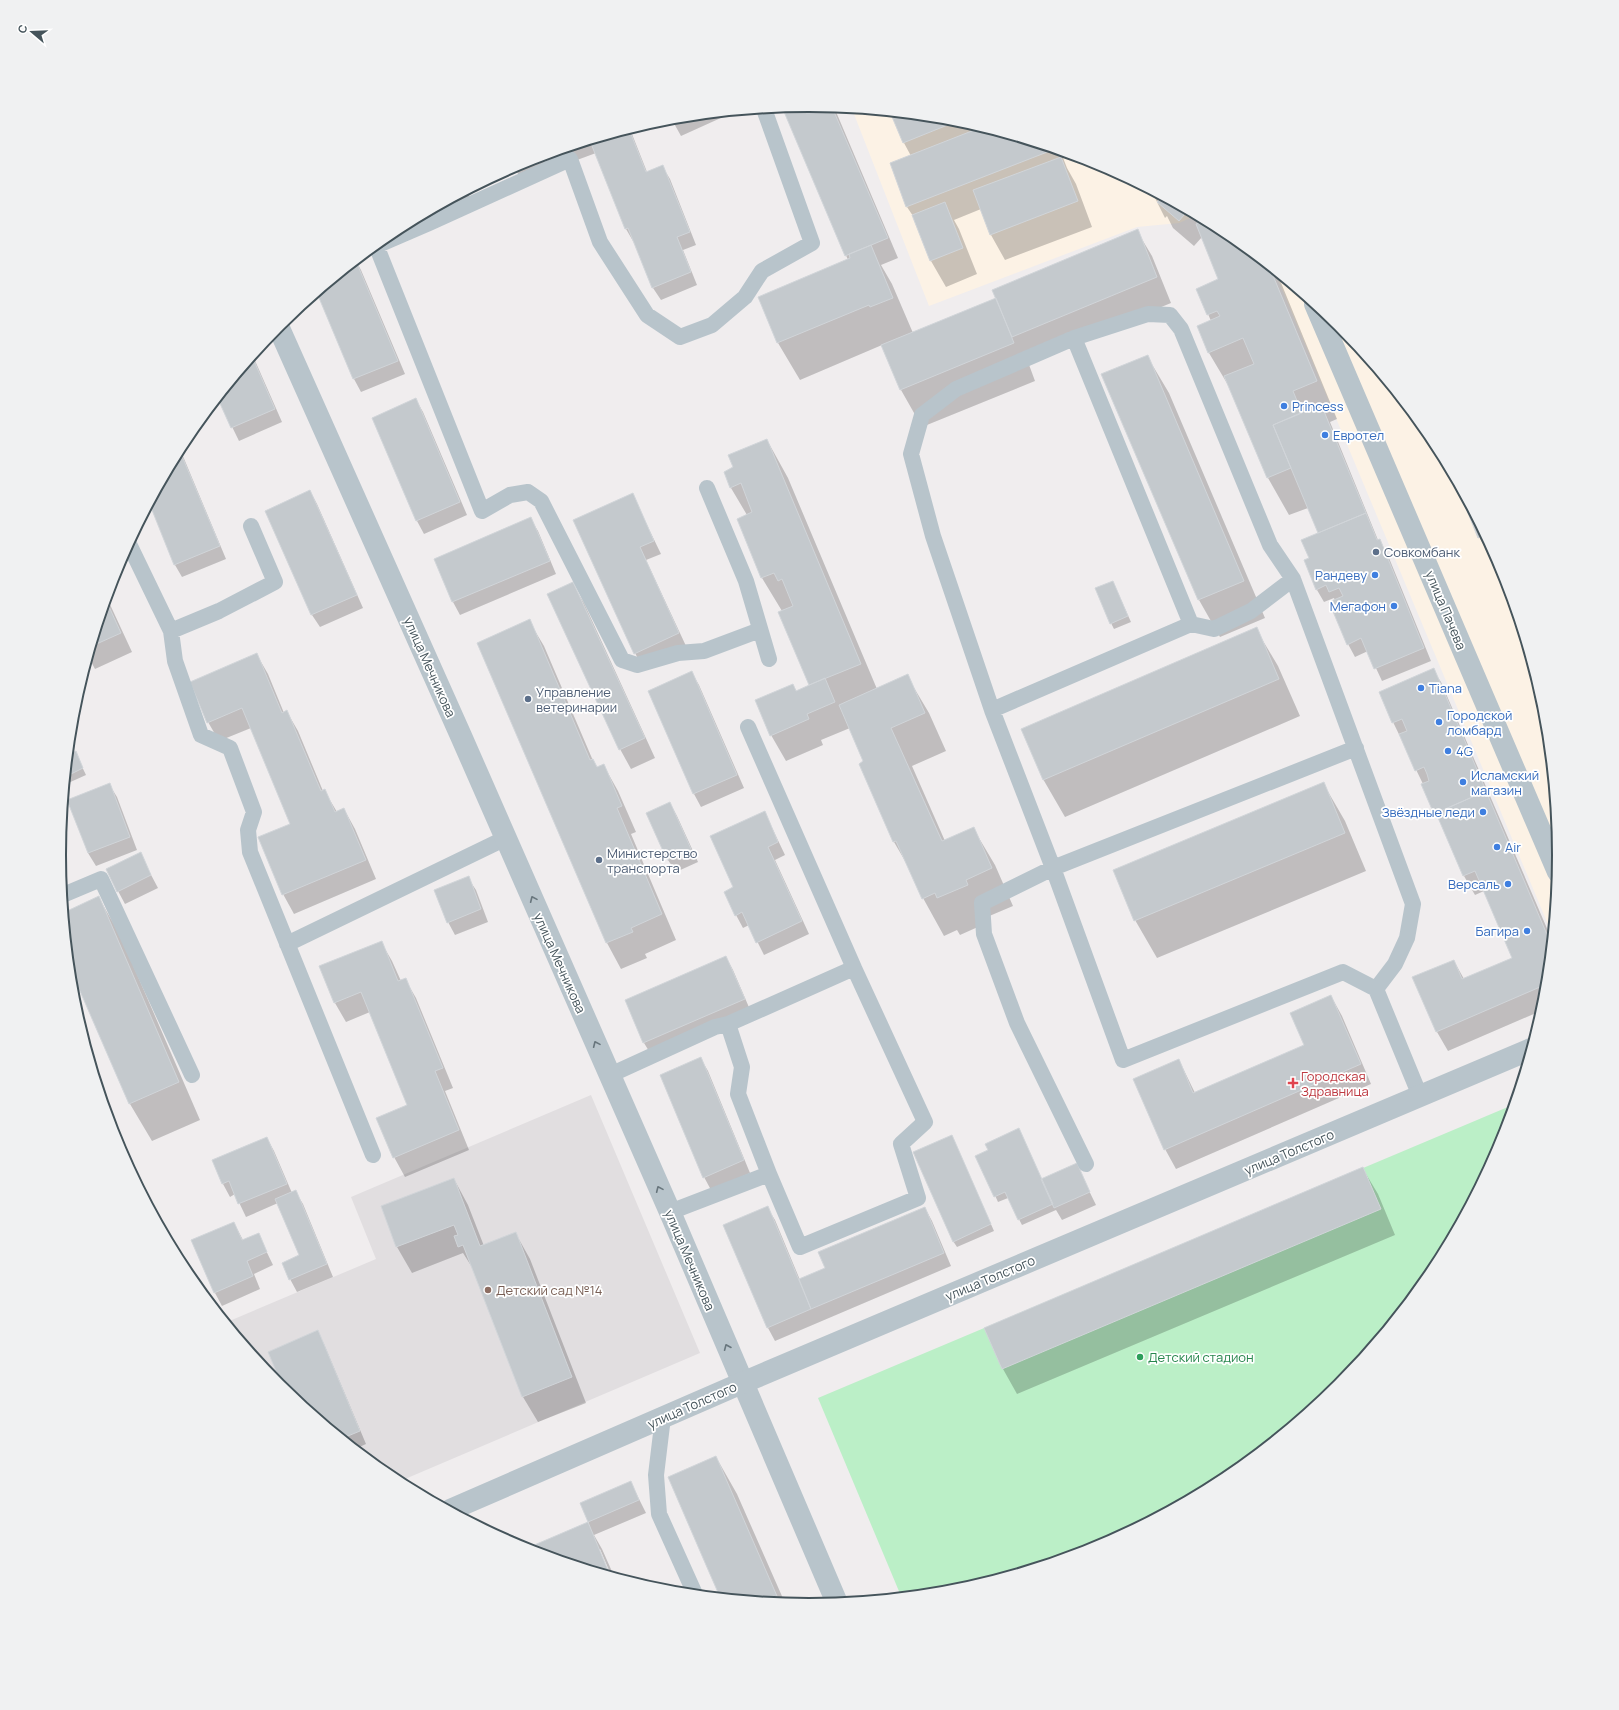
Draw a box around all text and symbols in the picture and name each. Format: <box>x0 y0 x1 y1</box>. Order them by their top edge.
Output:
north arrow <box>12 12 52 52</box>
text: С <box>14 22 30 35</box>
place label: Princess <box>1292 397 1344 415</box>
marker: Princess <box>1279 401 1289 411</box>
place label: Евротел <box>1333 426 1384 444</box>
marker: Евротел <box>1320 430 1330 440</box>
place label: Совкомбанк <box>1384 543 1460 561</box>
marker: Совкомбанк <box>1371 547 1381 557</box>
place label: Рандеву <box>1315 566 1367 584</box>
street label: улица Пачева <box>1421 568 1471 652</box>
marker: Рандеву <box>1370 570 1380 580</box>
place label: Мегафон <box>1330 597 1386 615</box>
marker: Мегафон <box>1389 601 1399 611</box>
street label: улица Мечникова <box>400 614 460 720</box>
place label: Tiana <box>1429 679 1462 697</box>
place label: Управление ветеринарии <box>536 683 617 716</box>
marker: Tiana <box>1416 683 1426 693</box>
marker: Управление ветеринарии <box>523 694 533 704</box>
place label: Городской ломбард <box>1447 706 1512 739</box>
marker: Городской ломбард <box>1434 717 1444 727</box>
place label: 4G <box>1456 742 1473 760</box>
marker: 4G <box>1443 746 1453 756</box>
place label: Исламский магазин <box>1471 766 1539 799</box>
marker: Исламский магазин <box>1458 777 1468 787</box>
place label: Звёздные леди <box>1382 803 1475 821</box>
marker: Звёздные леди <box>1478 807 1488 817</box>
place label: Air <box>1505 838 1521 856</box>
marker: Air <box>1492 842 1502 852</box>
place label: Министерство транспорта <box>607 844 698 877</box>
marker: Министерство транспорта <box>594 855 604 865</box>
place label: Версаль <box>1448 875 1500 893</box>
marker: Версаль <box>1503 879 1513 889</box>
one-way arrow <box>529 896 537 903</box>
street label: улица Мечникова <box>530 910 590 1016</box>
place label: Багира <box>1476 922 1519 940</box>
marker: Багира <box>1522 926 1532 936</box>
one-way arrow <box>593 1041 601 1049</box>
place label: Городская Здравница <box>1301 1067 1369 1100</box>
marker: Городская Здравница <box>1288 1078 1298 1088</box>
street label: улица Толстого <box>1241 1125 1337 1179</box>
one-way arrow <box>656 1185 664 1192</box>
street label: улица Мечникова <box>661 1207 719 1313</box>
street label: улица Толстого <box>942 1251 1038 1305</box>
place label: Детский сад №14 <box>496 1281 603 1299</box>
marker: Детский сад №14 <box>483 1285 493 1295</box>
one-way arrow <box>724 1343 732 1350</box>
place label: Детский стадион <box>1148 1348 1254 1366</box>
marker: Детский стадион <box>1135 1352 1145 1362</box>
street label: улица Толстого <box>644 1377 740 1433</box>

